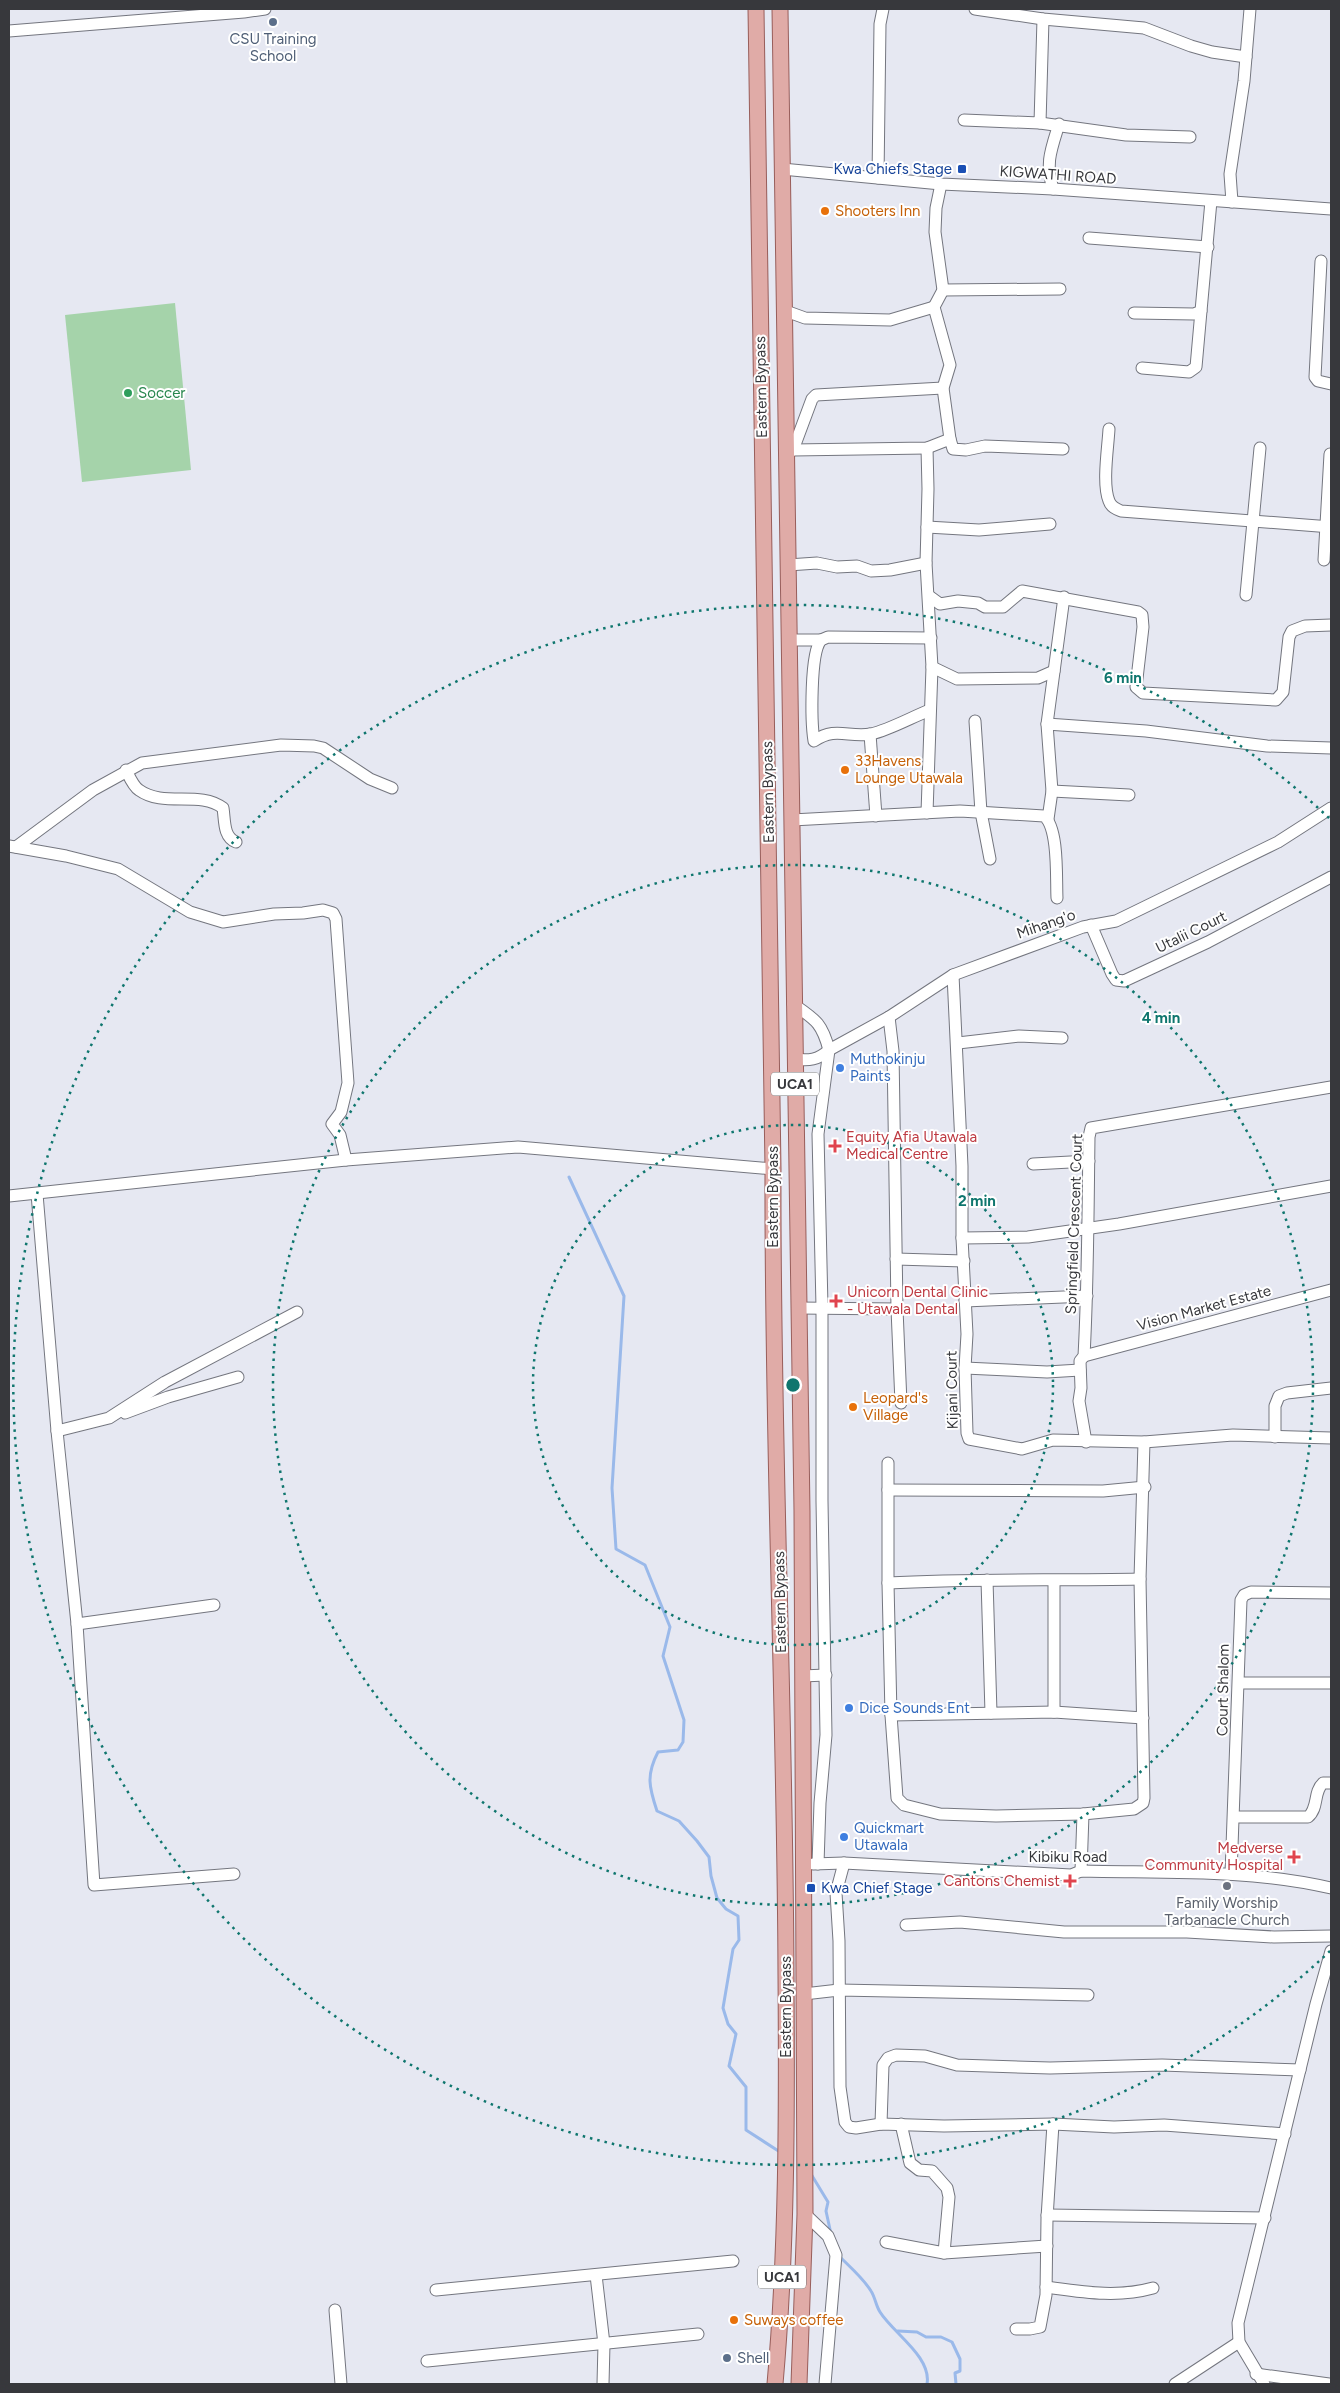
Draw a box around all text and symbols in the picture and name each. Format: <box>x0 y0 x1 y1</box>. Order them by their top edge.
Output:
marker: CSU Training School <box>267 16 279 28</box>
place label: CSU Training School <box>229 30 317 65</box>
place label: Kwa Chiefs Stage <box>833 160 952 178</box>
street label: KIGWATHI ROAD <box>999 162 1117 188</box>
marker: Kwa Chiefs Stage <box>956 163 968 175</box>
place label: Shooters Inn <box>835 202 920 220</box>
marker: Shooters Inn <box>819 205 831 217</box>
street label: Eastern Bypass <box>751 336 771 438</box>
place label: Soccer <box>138 384 185 402</box>
marker: Soccer <box>122 387 134 399</box>
text: 6 min <box>1104 669 1142 687</box>
street label: Eastern Bypass <box>758 741 778 843</box>
place label: 33Havens Lounge Utawala <box>855 752 963 787</box>
marker: 33Havens Lounge Utawala <box>839 764 851 776</box>
street label: Mihang'o <box>1014 905 1078 942</box>
street label: Utalii Court <box>1153 907 1230 957</box>
text: 4 min <box>1142 1009 1180 1027</box>
place label: Muthokinju Paints <box>850 1050 925 1085</box>
marker: Muthokinju Paints <box>834 1062 846 1074</box>
road number: UCA1 <box>771 1072 819 1096</box>
place label: Equity Afia Utawala Medical Centre <box>846 1128 977 1163</box>
street label: Springfield Crescent Court <box>1062 1133 1086 1315</box>
marker: Equity Afia Utawala Medical Centre <box>828 1139 842 1153</box>
street label: Eastern Bypass <box>764 1146 782 1248</box>
text: 2 min <box>958 1192 996 1210</box>
street label: Vision Market Estate <box>1135 1281 1273 1335</box>
place label: Unicorn Dental Clinic - Utawala Dental <box>847 1283 988 1318</box>
marker: Unicorn Dental Clinic - Utawala Dental <box>829 1294 843 1308</box>
street label: Kijani Court <box>942 1350 962 1429</box>
centre of rings <box>784 1376 802 1394</box>
place label: Leopard's Village <box>863 1389 928 1424</box>
marker: Leopard's Village <box>847 1401 859 1413</box>
street label: Eastern Bypass <box>770 1551 790 1653</box>
street label: Court Shalom <box>1213 1644 1233 1736</box>
place label: Dice Sounds Ent <box>859 1699 970 1717</box>
marker: Dice Sounds Ent <box>843 1702 855 1714</box>
place label: Quickmart Utawala <box>854 1819 924 1854</box>
marker: Quickmart Utawala <box>838 1831 850 1843</box>
place label: Medverse Community Hospital <box>1145 1839 1283 1874</box>
street label: Kibiku Road <box>1029 1848 1107 1866</box>
marker: Medverse Community Hospital <box>1287 1850 1301 1864</box>
place label: Cantons Chemist <box>943 1872 1060 1890</box>
marker: Cantons Chemist <box>1064 1875 1076 1887</box>
place label: Kwa Chief Stage <box>821 1879 933 1897</box>
marker: Family Worship Tarbanacle Church <box>1221 1880 1233 1892</box>
marker: Kwa Chief Stage <box>805 1882 817 1894</box>
place label: Family Worship Tarbanacle Church <box>1165 1894 1289 1929</box>
street label: Eastern Bypass <box>777 1956 795 2058</box>
road number: UCA1 <box>758 2266 806 2288</box>
place label: Suways coffee <box>744 2311 844 2329</box>
marker: Suways coffee <box>728 2314 740 2326</box>
place label: Shell <box>737 2349 769 2367</box>
marker: Shell <box>721 2352 733 2364</box>

